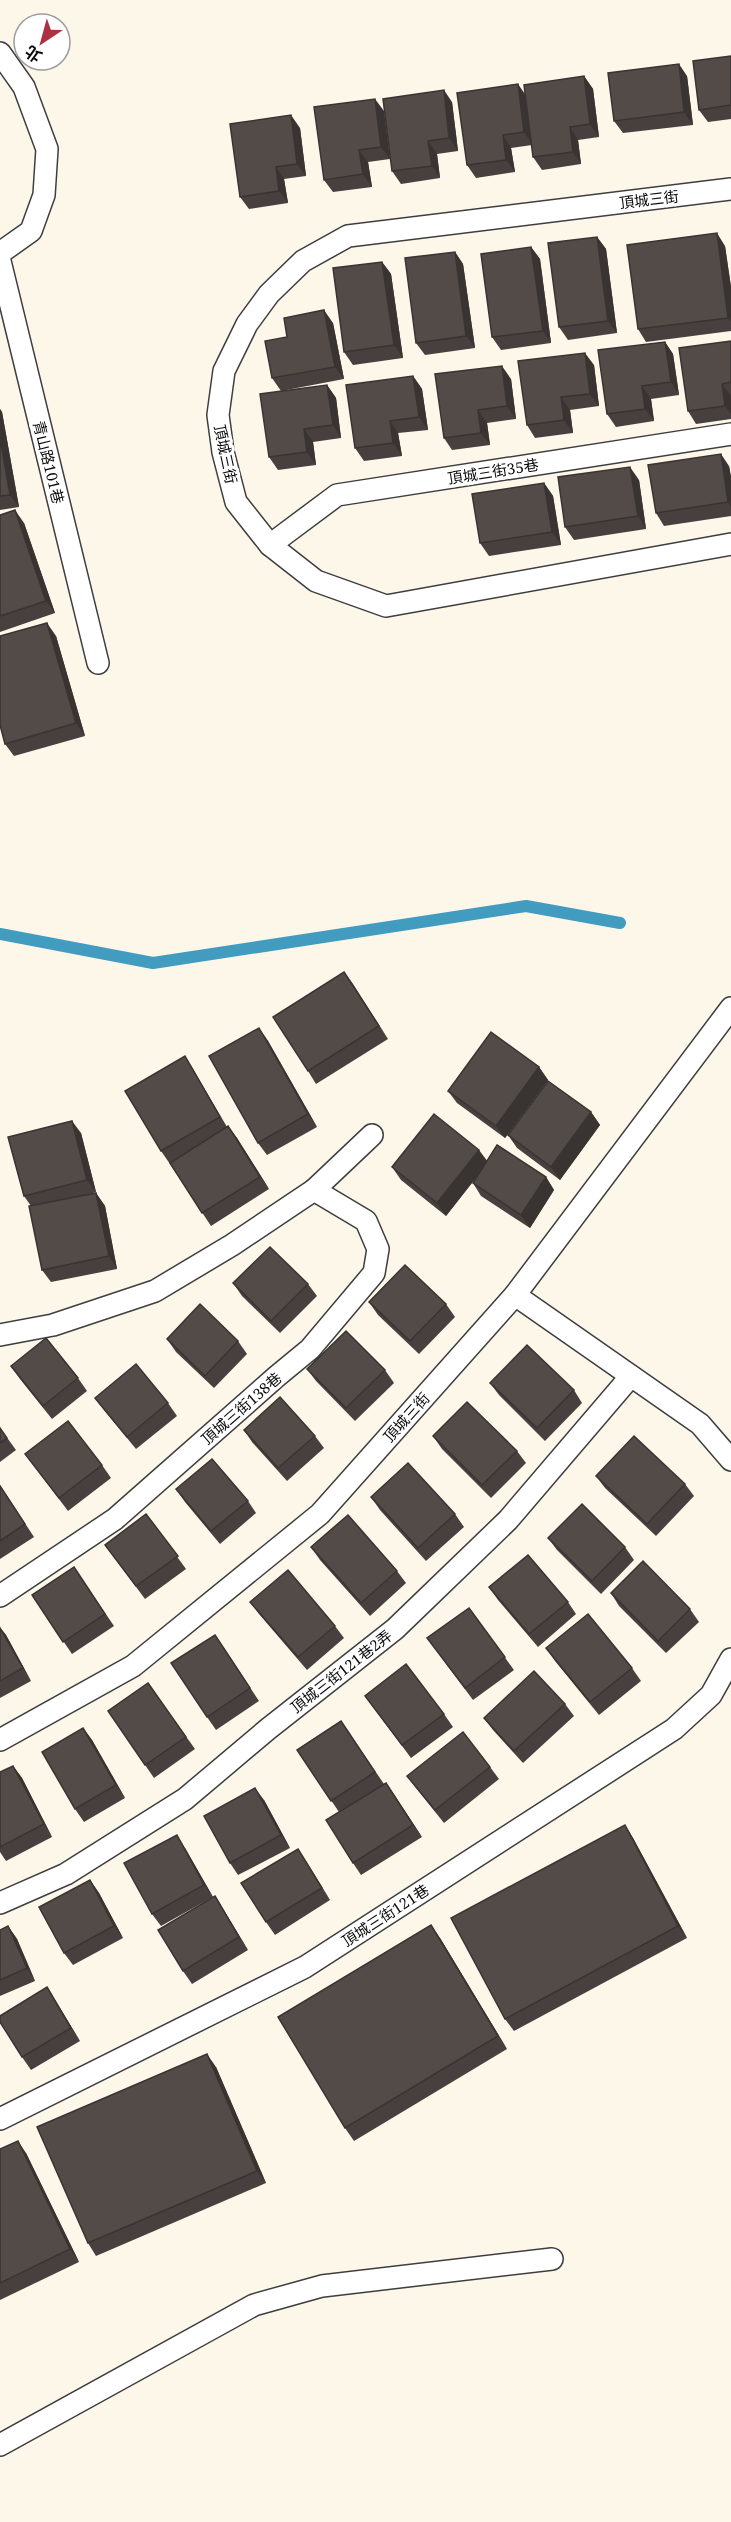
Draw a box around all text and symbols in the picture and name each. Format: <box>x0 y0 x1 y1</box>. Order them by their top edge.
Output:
north arrow <box>12 12 72 72</box>
text: 北 <box>20 41 46 68</box>
street label: 頂城三街 <box>618 185 680 213</box>
street label: 青山路101巷 <box>29 418 69 506</box>
street label: 頂城三街 <box>210 423 242 485</box>
street label: 頂城三街35巷 <box>446 454 540 488</box>
street label: 頂城三街138巷 <box>197 1368 285 1448</box>
street label: 頂城三街 <box>378 1388 434 1446</box>
street label: 頂城三街121巷2弄 <box>286 1625 396 1717</box>
street label: 頂城三街121巷 <box>338 1879 432 1951</box>

